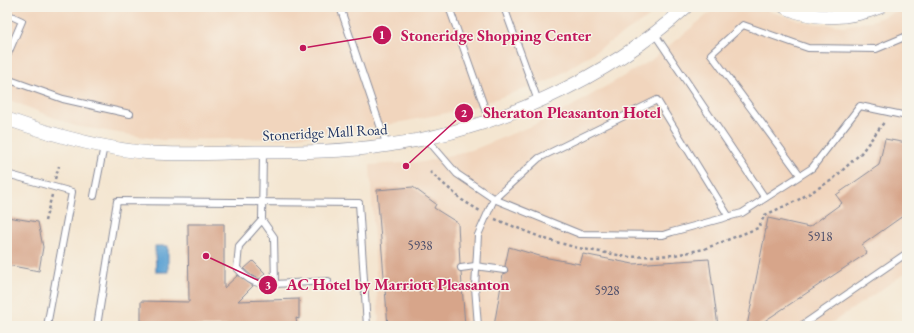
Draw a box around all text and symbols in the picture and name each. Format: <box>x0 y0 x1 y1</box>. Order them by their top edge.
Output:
callout: Stoneridge Shopping Center <box>372 21 599 49</box>
text: Stoneridge Shopping Center <box>401 25 592 46</box>
text: 1 <box>379 27 385 43</box>
callout: Sheraton Pleasanton Hotel <box>454 99 669 127</box>
text: Sheraton Pleasanton Hotel <box>483 102 662 123</box>
text: 2 <box>461 105 468 121</box>
street label: Stoneridge Mall Road <box>262 119 388 145</box>
house number: 5918 <box>808 228 832 245</box>
house number: 5938 <box>408 237 432 254</box>
callout: AC Hotel by Marriott Pleasanton <box>258 271 518 299</box>
text: AC Hotel by Marriott Pleasanton <box>285 274 510 295</box>
text: 3 <box>265 277 271 293</box>
house number: 5928 <box>595 282 619 299</box>

